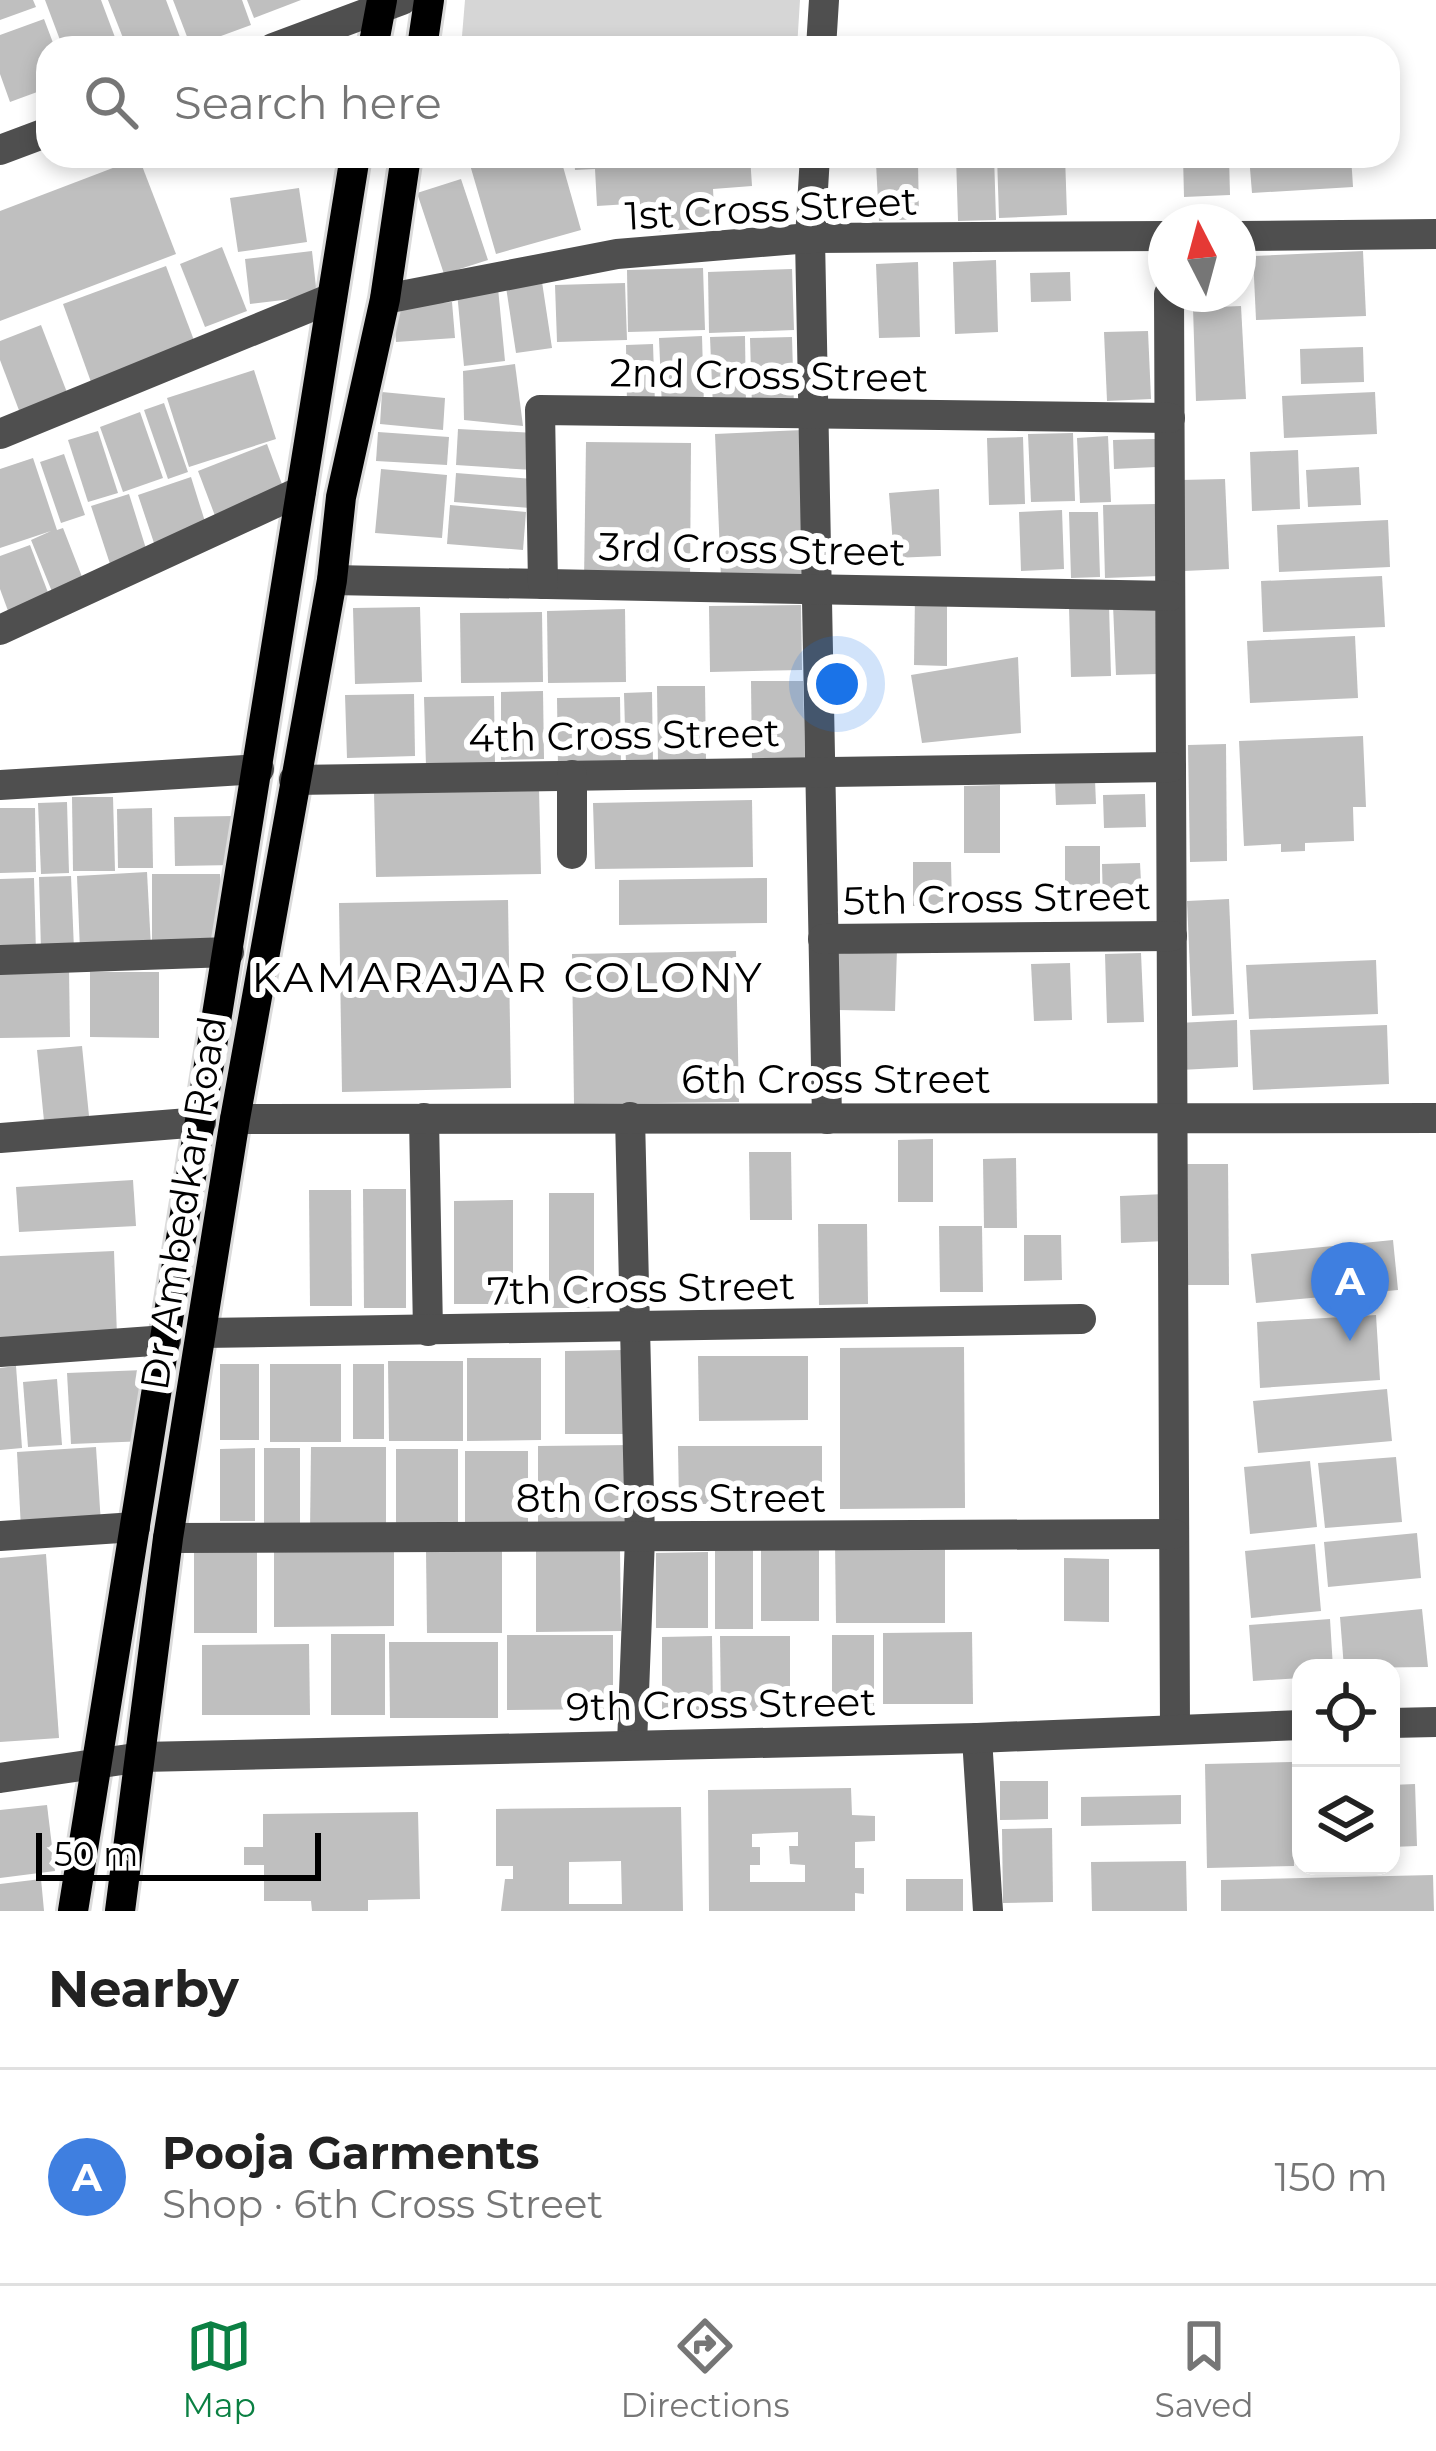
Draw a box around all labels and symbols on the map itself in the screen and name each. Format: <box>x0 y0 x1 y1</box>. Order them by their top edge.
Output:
street label: 1st Cross Street <box>624 176 918 240</box>
north arrow <box>1148 204 1256 312</box>
street label: 2nd Cross Street <box>609 348 929 402</box>
street label: 3rd Cross Street <box>598 522 906 576</box>
your location <box>807 654 867 714</box>
street label: 4th Cross Street <box>468 708 780 762</box>
street label: 5th Cross Street <box>843 871 1151 925</box>
district label: KAMARAJAR COLONY <box>251 951 765 1003</box>
street label: Dr Ambedkar Road <box>130 1013 236 1393</box>
street label: 6th Cross Street <box>681 1055 991 1103</box>
pin: A <box>1311 1242 1389 1341</box>
street label: 7th Cross Street <box>486 1261 796 1315</box>
street label: 8th Cross Street <box>516 1474 826 1522</box>
street label: 9th Cross Street <box>566 1677 876 1731</box>
scale bar <box>36 1827 321 1880</box>

